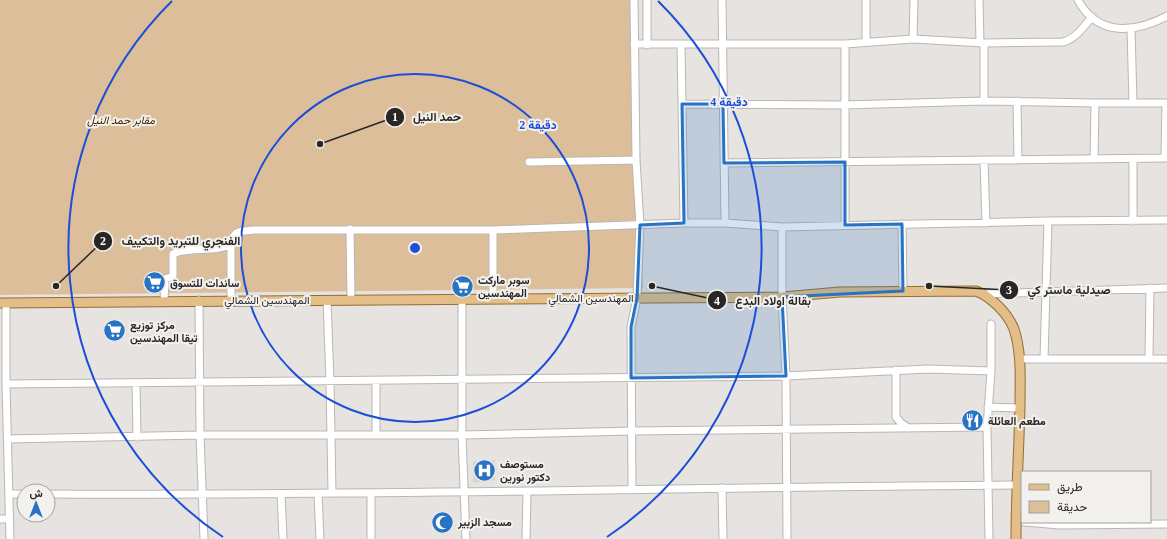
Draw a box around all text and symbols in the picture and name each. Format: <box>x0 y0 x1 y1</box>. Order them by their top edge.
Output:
text: 4 دقيقة <box>710 95 748 109</box>
callout: حمد النيل <box>385 105 469 129</box>
text: 1 <box>392 110 398 124</box>
text: حمد النيل <box>413 110 461 124</box>
park label: مقابر حمد النيل <box>87 114 155 127</box>
text: 2 دقيقة <box>519 118 557 132</box>
callout: الفنجري للتبريد والتكييف <box>93 229 248 253</box>
text: 2 <box>100 234 106 248</box>
text: الفنجري للتبريد والتكييف <box>122 234 240 251</box>
centre of rings <box>408 241 422 255</box>
supermarket icon: ساندات للتسوق <box>141 270 167 296</box>
supermarket icon: سوبر ماركت المهندسين <box>450 273 476 299</box>
place label: سوبر ماركت المهندسين <box>478 274 530 300</box>
place label: ساندات للتسوق <box>170 277 240 290</box>
callout: صيدلية ماستر كي <box>999 278 1118 302</box>
text: 3 <box>1006 283 1012 297</box>
text: صيدلية ماستر كي <box>1027 283 1111 300</box>
callout: بقالة اولاد البدع <box>707 288 819 312</box>
street label: المهندسين الشمالي <box>548 292 634 308</box>
street label: المهندسين الشمالي <box>224 294 310 310</box>
text: 4 <box>714 294 720 308</box>
text: بقالة اولاد البدع <box>735 294 811 309</box>
supermarket icon: مركز توزيع تيقا المهندسين <box>102 318 128 344</box>
place label: مركز توزيع تيقا المهندسين <box>130 319 198 345</box>
restaurant icon: مطعم العائلة <box>959 408 985 434</box>
place label: مطعم العائلة <box>988 415 1046 429</box>
hospital icon: مستوصف دكتور نورين <box>471 457 497 483</box>
place label: مستوصف دكتور نورين <box>500 458 551 484</box>
legend <box>1021 471 1151 523</box>
text: طريق <box>1057 480 1083 495</box>
north arrow <box>16 483 56 523</box>
text: ش <box>29 487 43 500</box>
text: حديقة <box>1057 500 1087 514</box>
mosque icon: مسجد الزبير <box>429 509 455 535</box>
place label: مسجد الزبير <box>457 516 512 529</box>

